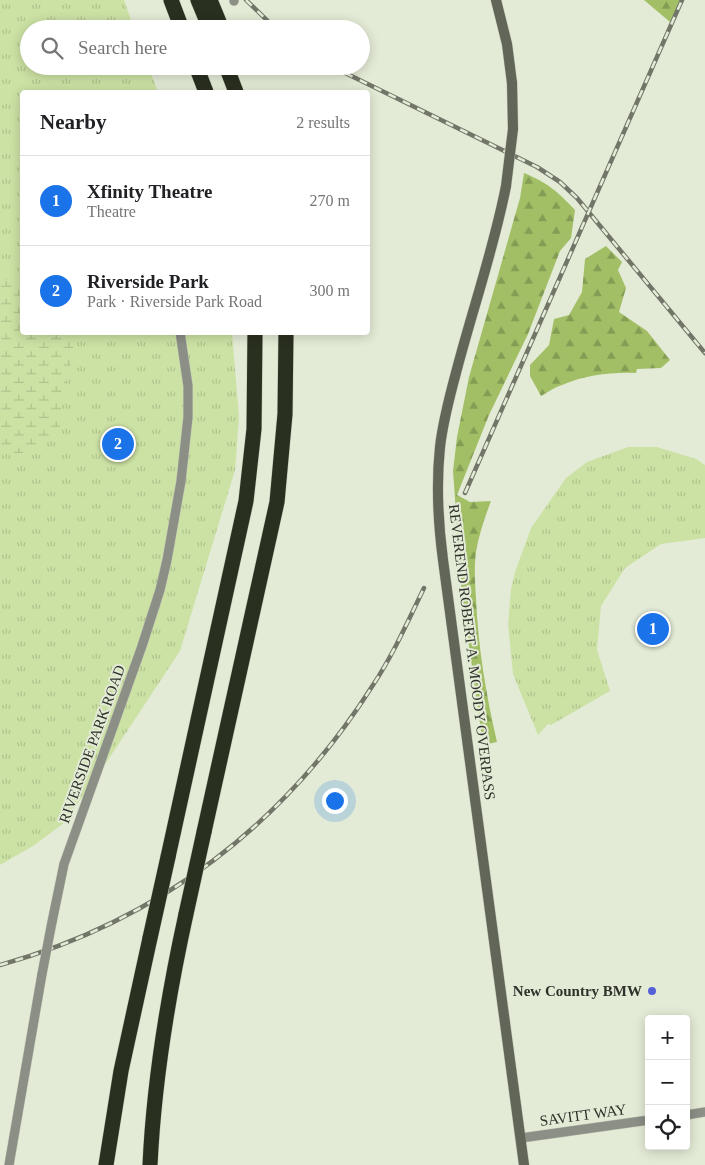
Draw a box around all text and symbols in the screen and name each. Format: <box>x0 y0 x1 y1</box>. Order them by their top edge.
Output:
search box <box>20 20 370 75</box>
icon: search <box>38 34 66 62</box>
text: Search here <box>78 37 167 58</box>
text: Nearby <box>40 110 107 134</box>
text: 2 results <box>296 114 350 131</box>
text: Xfinity Theatre <box>87 181 212 202</box>
text: 1 <box>52 192 60 209</box>
text: 270 m <box>310 192 350 209</box>
text: Theatre <box>87 203 136 220</box>
text: Riverside Park <box>87 271 209 292</box>
text: 2 <box>52 282 60 299</box>
text: 300 m <box>310 282 350 299</box>
text: Park · Riverside Park Road <box>87 293 262 310</box>
pin: 2 <box>102 425 134 463</box>
street label: REVEREND ROBERT A. MOODY OVERPASS <box>446 503 498 801</box>
pin: 1 <box>637 610 669 648</box>
street label: RIVERSIDE PARK ROAD <box>56 663 128 825</box>
your location <box>322 788 348 814</box>
place label: New Country BMW <box>513 983 642 999</box>
marker: New Country BMW <box>646 985 658 997</box>
map controls <box>645 1015 690 1150</box>
button: + <box>645 1015 690 1060</box>
button: − <box>645 1060 690 1105</box>
street label: SAVITT WAY <box>539 1101 628 1129</box>
button: locate <box>645 1105 690 1150</box>

